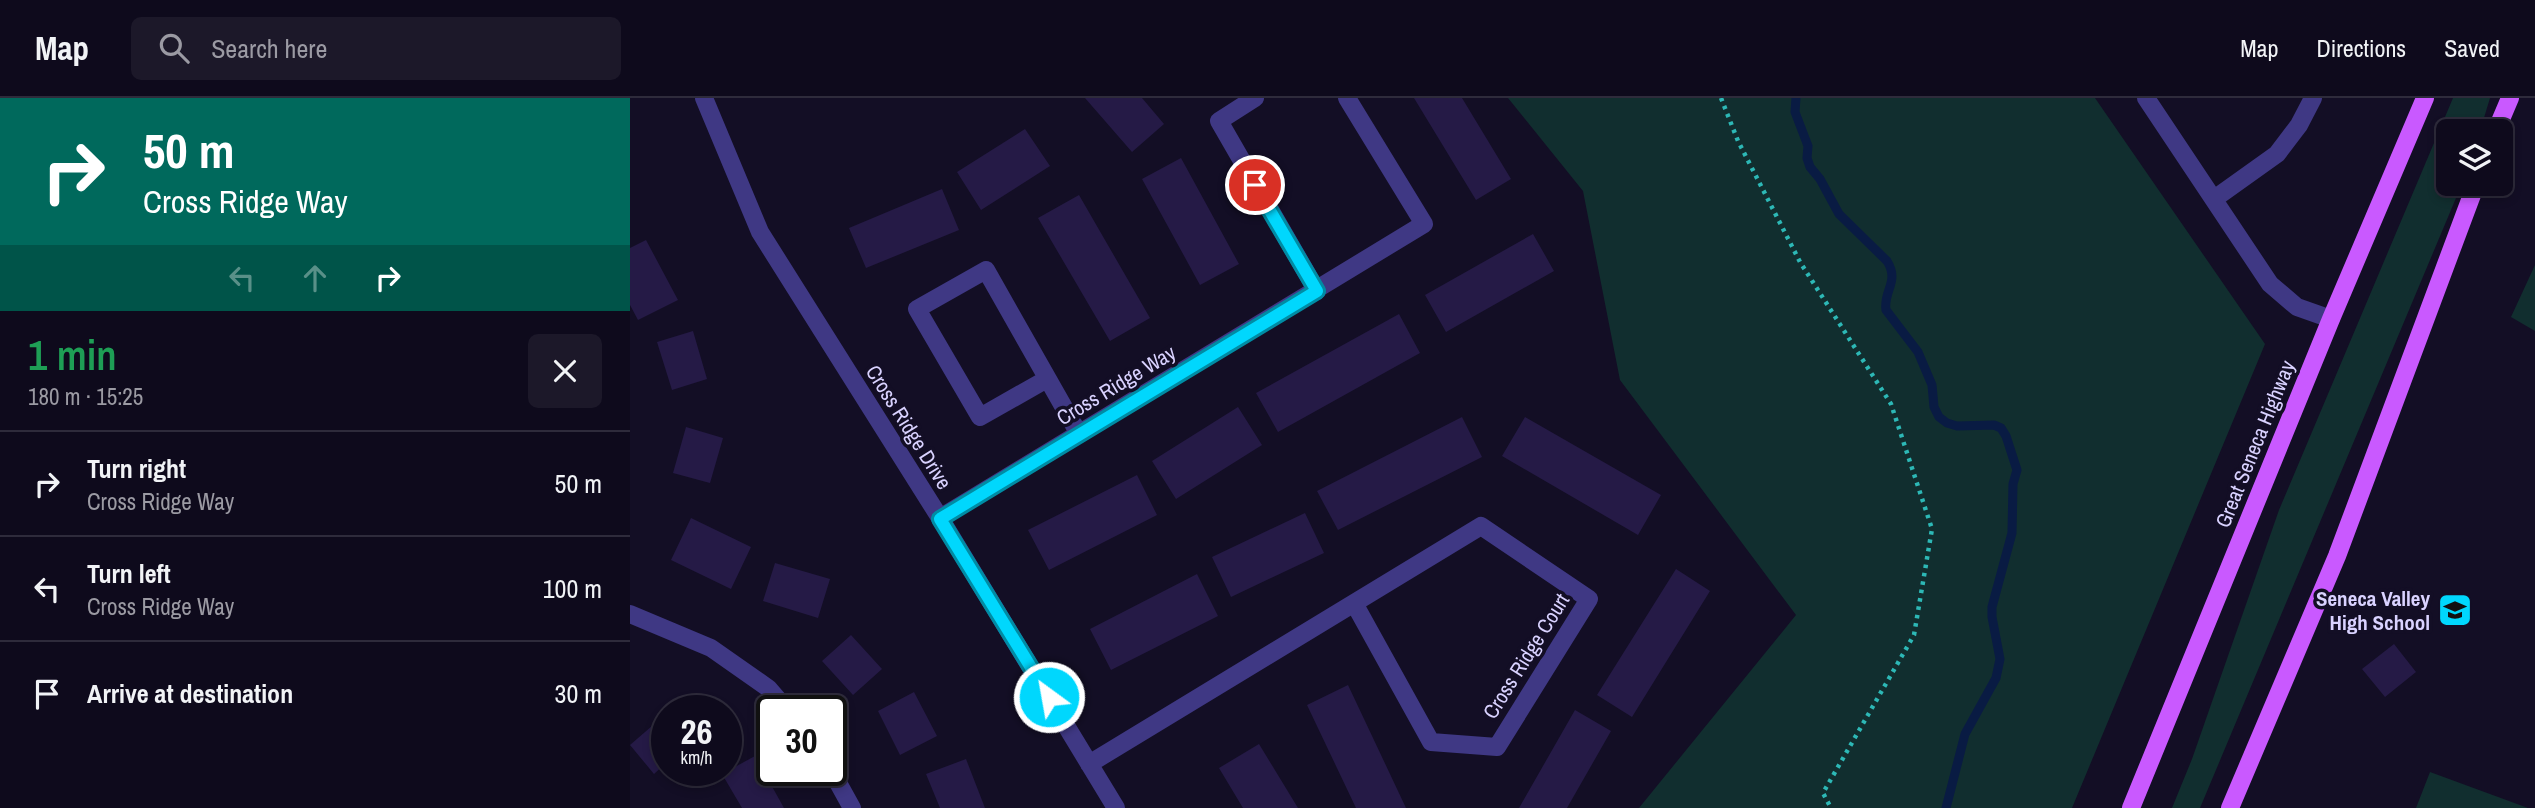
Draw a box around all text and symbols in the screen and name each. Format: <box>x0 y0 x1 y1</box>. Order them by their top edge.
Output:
search box <box>131 17 621 80</box>
text: Map <box>35 26 89 70</box>
icon: search <box>155 29 193 67</box>
text: Search here <box>211 31 327 66</box>
text: Map <box>2240 32 2278 64</box>
text: Directions <box>2316 32 2406 64</box>
text: Saved <box>2444 32 2500 64</box>
text: 50 m <box>143 117 235 183</box>
map controls <box>2436 119 2513 196</box>
button: layers <box>2436 119 2513 196</box>
icon: right <box>28 126 119 217</box>
pin <box>1225 155 1285 215</box>
icon: arrive <box>1236 166 1274 204</box>
text: Cross Ridge Way <box>143 180 348 223</box>
icon: left <box>223 259 261 297</box>
icon: ahead <box>296 259 334 297</box>
icon: right <box>369 259 407 297</box>
text: 1 min <box>28 327 117 383</box>
button: close <box>528 334 602 408</box>
street label: Cross Ridge Way <box>1051 338 1181 432</box>
street label: Great Seneca Highway <box>2208 356 2302 532</box>
street label: Cross Ridge Drive <box>859 359 959 495</box>
text: 180 m · 15:25 <box>28 381 143 412</box>
text: Turn right <box>87 451 186 486</box>
icon: right <box>28 465 66 503</box>
text: 50 m <box>555 466 602 501</box>
text: Cross Ridge Way <box>87 486 234 517</box>
text: Turn left <box>87 556 171 591</box>
icon: left <box>28 570 66 608</box>
text: 100 m <box>543 571 602 606</box>
place label: Seneca Valley High School <box>2316 584 2430 637</box>
street label: Cross Ridge Court <box>1476 588 1576 724</box>
text: Cross Ridge Way <box>87 591 234 622</box>
school or university icon: Seneca Valley High School <box>2436 591 2474 629</box>
position arrow <box>1012 660 1086 734</box>
icon: arrive <box>28 675 66 713</box>
text: Arrive at destination <box>87 676 293 711</box>
text: 30 m <box>555 676 602 711</box>
speed limit sign: 30 <box>756 695 847 786</box>
text: 26 <box>681 708 712 755</box>
text: km/h <box>681 745 713 770</box>

